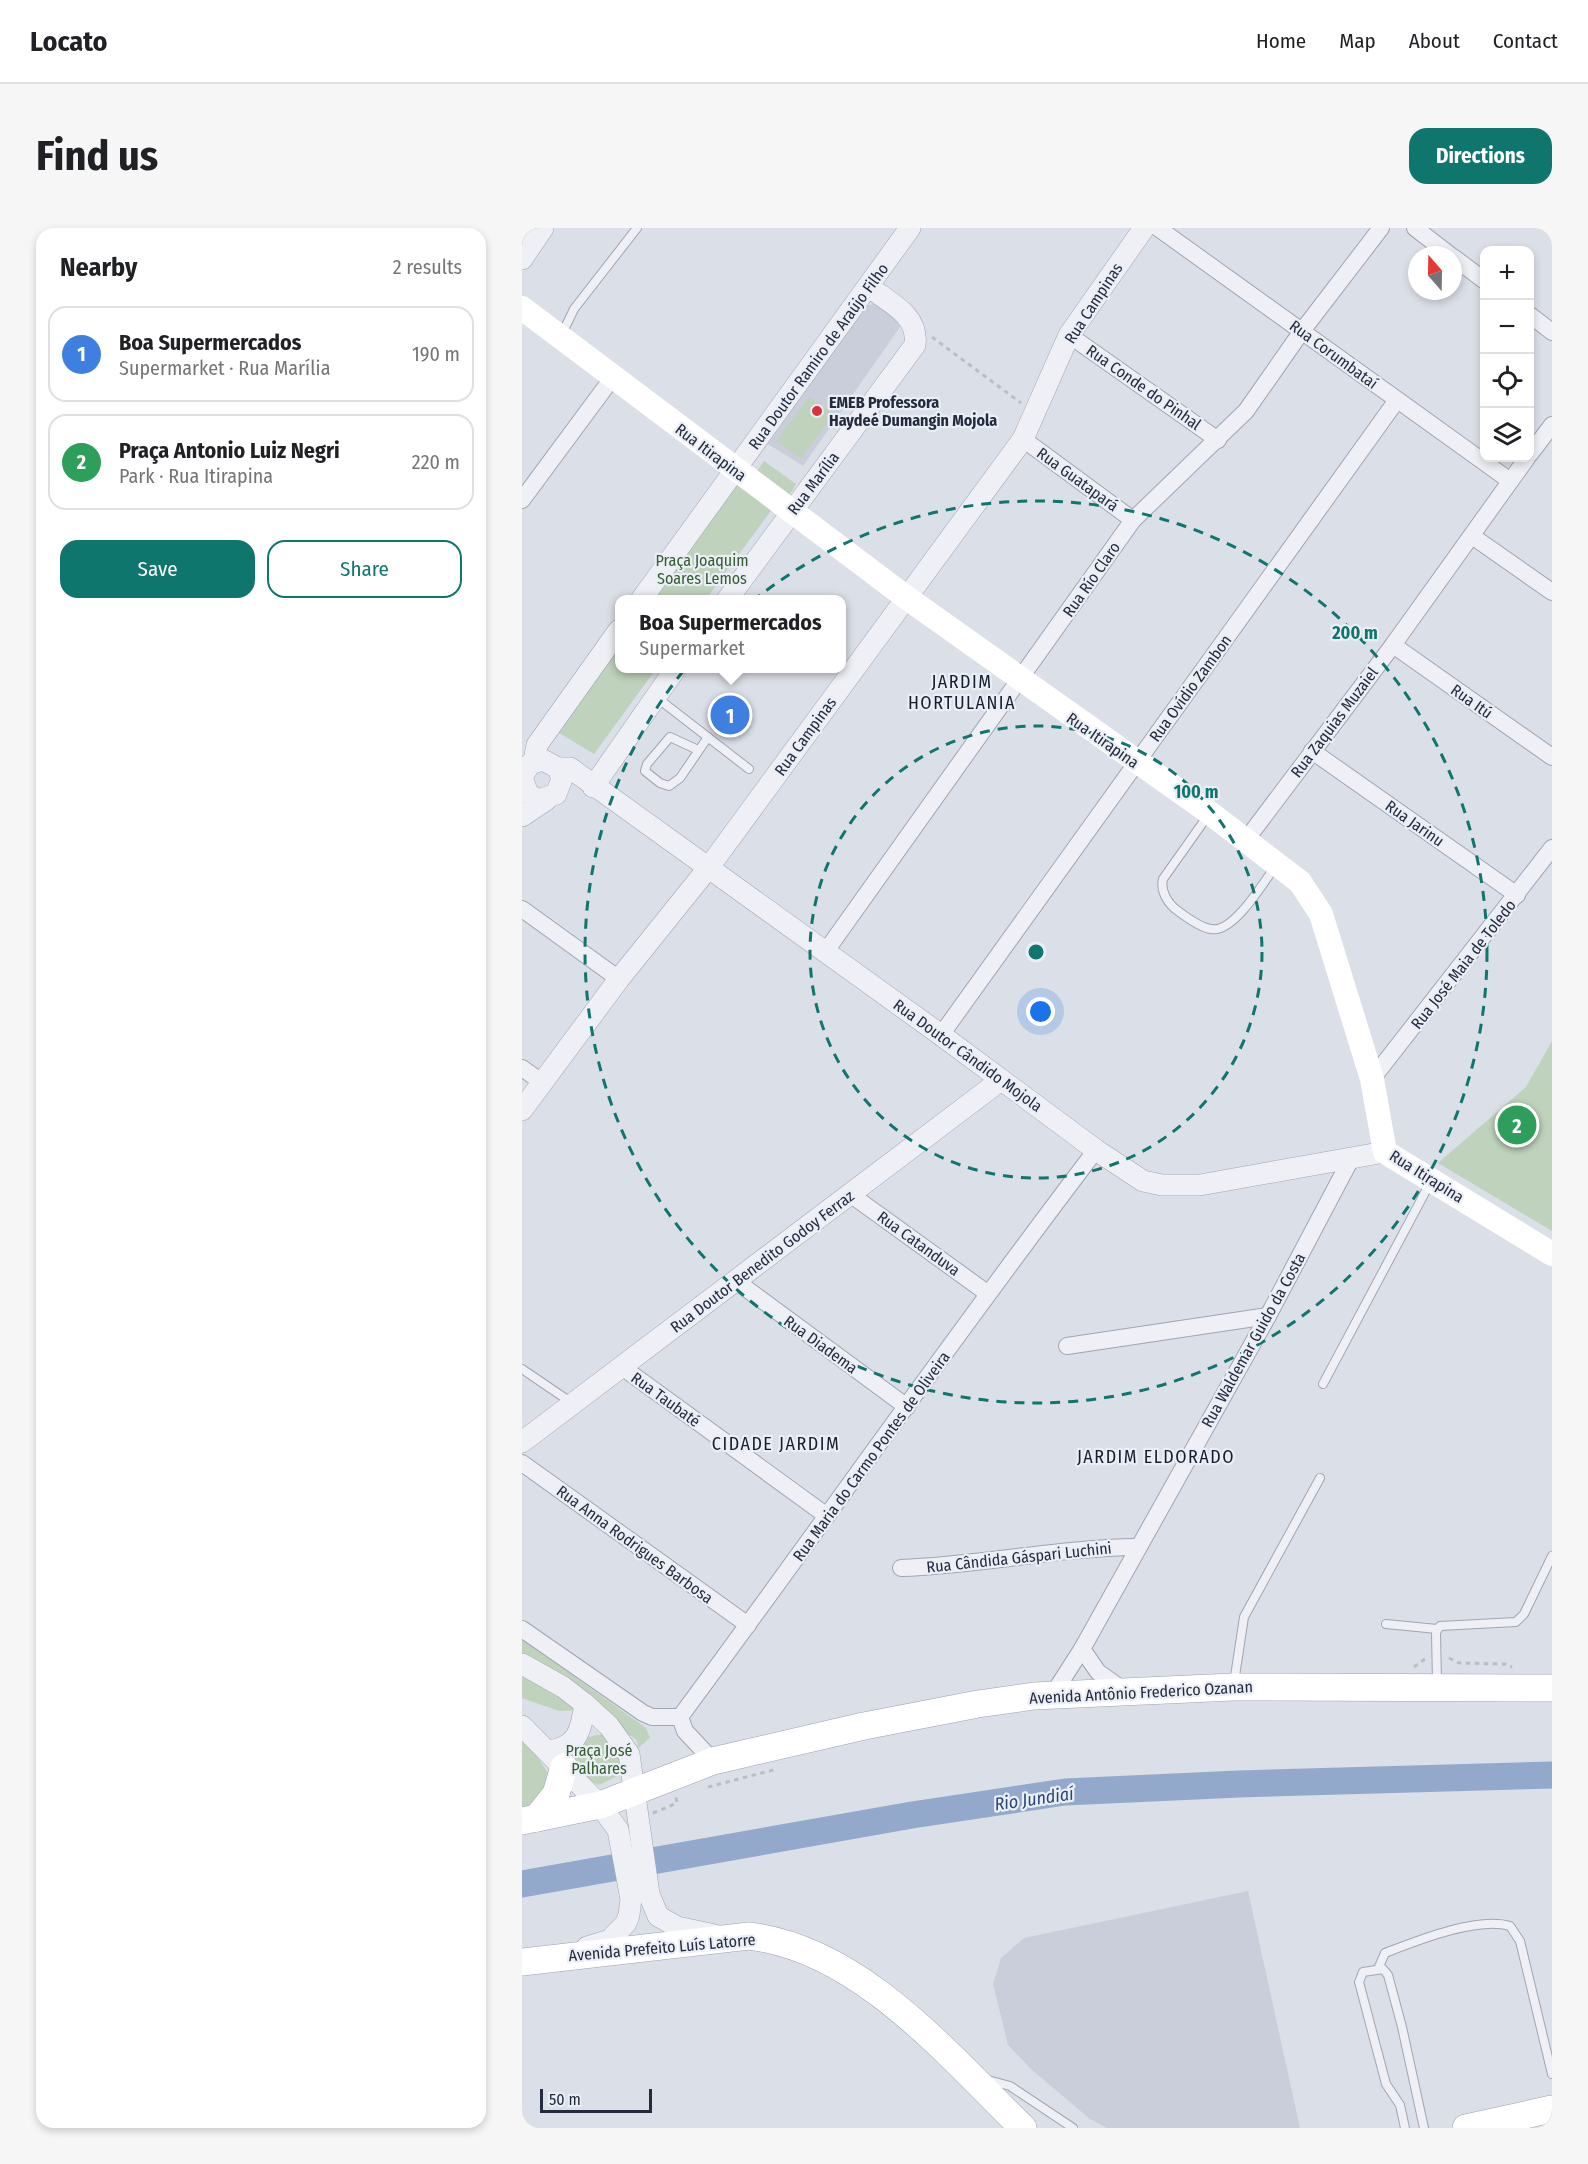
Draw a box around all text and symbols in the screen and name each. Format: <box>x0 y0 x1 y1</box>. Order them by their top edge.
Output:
text: Locato <box>30 25 108 58</box>
text: Home <box>1256 28 1306 54</box>
text: Map <box>1339 28 1376 54</box>
text: About <box>1409 28 1460 54</box>
text: Contact <box>1493 28 1558 54</box>
button: Directions <box>1409 128 1552 184</box>
text: Find us <box>36 131 158 181</box>
north arrow <box>1408 246 1462 300</box>
map controls <box>1480 246 1534 462</box>
button: + <box>1480 246 1534 300</box>
text: Nearby <box>60 252 137 283</box>
text: 2 results <box>393 255 462 279</box>
street label: Rua Campinas <box>1060 259 1127 347</box>
street label: Rua Doutor Ramiro de Araújo Filho <box>744 260 892 453</box>
button: − <box>1480 300 1534 354</box>
street label: Rua Corumbataí <box>1286 316 1382 393</box>
text: Boa Supermercados <box>119 329 301 356</box>
street label: Rua Conde do Pinhal <box>1083 341 1205 434</box>
text: 1 <box>77 342 86 366</box>
text: 190 m <box>412 342 460 366</box>
button: locate <box>1480 354 1534 408</box>
text: Supermarket · Rua Marília <box>119 356 330 380</box>
place label: EMEB Professora Haydeé Dumangin Mojola <box>829 393 997 430</box>
marker: EMEB Professora Haydeé Dumangin Mojola <box>810 404 824 418</box>
button: layers <box>1480 408 1534 462</box>
street label: Rua Itirapina <box>671 420 750 485</box>
text: Praça Antonio Luiz Negri <box>119 437 340 464</box>
street label: Rua Guatapará <box>1033 443 1122 515</box>
street label: Rua Marília <box>784 448 843 518</box>
text: 2 <box>77 450 86 474</box>
text: 220 m <box>412 450 460 474</box>
text: Park · Rua Itirapina <box>119 464 273 488</box>
street label: Rua Río Claro <box>1059 538 1124 620</box>
button: Save <box>60 540 255 598</box>
button: Share <box>267 540 462 598</box>
park label: Praça Joaquim Soares Lemos <box>655 551 749 588</box>
popup <box>615 595 846 673</box>
text: Boa Supermercados <box>639 609 822 636</box>
text: 200 m <box>1331 622 1378 644</box>
street label: Rua Ovídio Zambon <box>1145 631 1236 745</box>
text: Supermarket <box>639 636 745 660</box>
street label: Rua Zaquias Muzaiel <box>1287 663 1382 781</box>
district label: JARDIM HORTULANIA <box>908 671 1016 714</box>
street label: Rua Itú <box>1447 680 1496 723</box>
pin: 1 <box>710 692 750 738</box>
street label: Rua Campinas <box>771 693 840 779</box>
street label: Rua Itirapina <box>1063 709 1143 772</box>
text: 100 m <box>1174 781 1218 803</box>
street label: Rua Jarinu <box>1382 796 1448 850</box>
street label: Rua José Maia de Toledo <box>1407 896 1520 1033</box>
centre of rings <box>1026 942 1046 962</box>
street label: Rua Doutor Cândido Mojola <box>890 995 1046 1116</box>
your location <box>1026 997 1055 1026</box>
pin: 2 <box>1498 1102 1536 1148</box>
street label: Rua Itirapina <box>1386 1146 1467 1207</box>
street label: Rua Doutor Benedito Godoy Ferraz <box>667 1186 858 1337</box>
street label: Rua Catanduva <box>874 1207 964 1280</box>
street label: Rua Waldemar Guido da Costa <box>1197 1250 1309 1431</box>
street label: Rua Diadema <box>780 1311 861 1378</box>
street label: Rua Maria do Carmo Pontes de Oliveira <box>789 1348 954 1565</box>
street label: Rua Taubaté <box>628 1368 704 1431</box>
district label: CIDADE JARDIM <box>712 1433 840 1455</box>
district label: JARDIM ELDORADO <box>1077 1446 1235 1468</box>
street label: Rua Anna Rodrigues Barbosa <box>553 1481 717 1608</box>
street label: Rua Cândida Gáspari Luchini <box>926 1538 1113 1577</box>
street label: Avenida Antônio Frederico Ozanan <box>1029 1677 1253 1708</box>
park label: Praça José Palhares <box>566 1741 632 1778</box>
water label: Rio Jundiaí <box>993 1782 1076 1815</box>
street label: Avenida Prefeito Luís Latorre <box>568 1930 756 1965</box>
scale bar <box>540 2086 652 2114</box>
text: 50 m <box>549 2090 581 2109</box>

